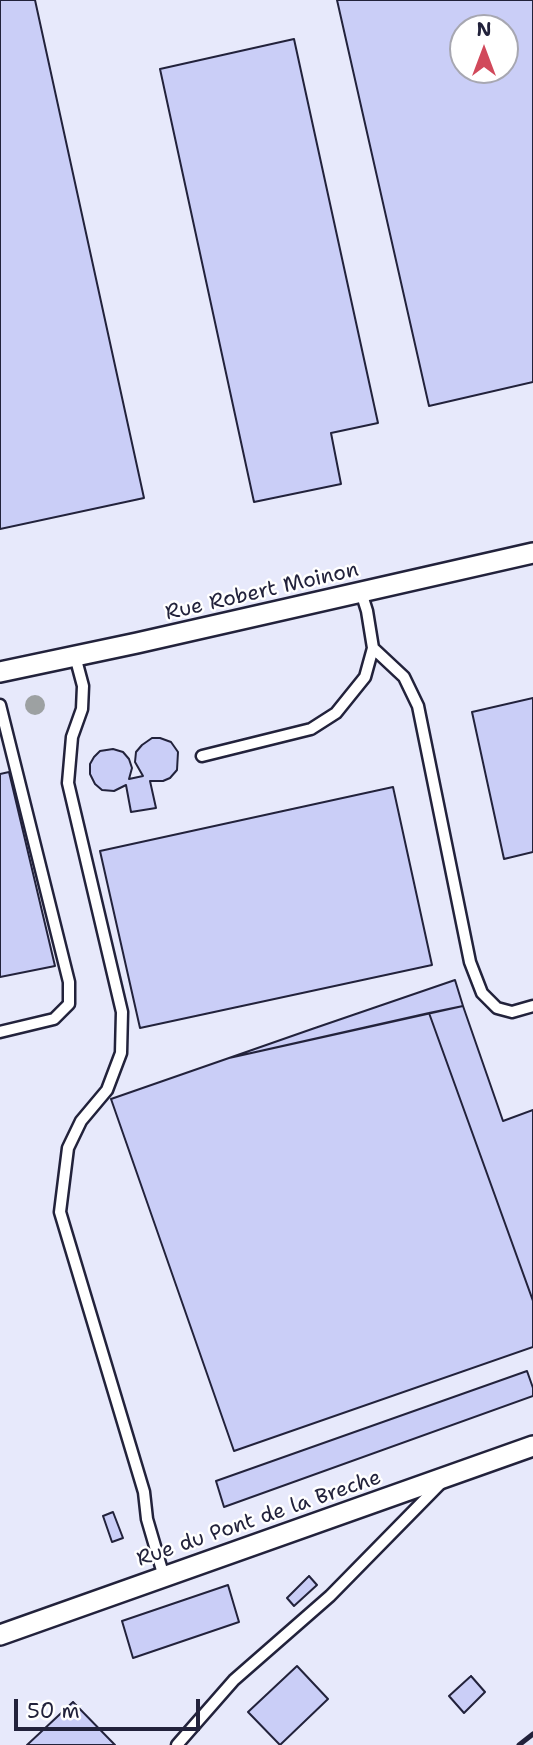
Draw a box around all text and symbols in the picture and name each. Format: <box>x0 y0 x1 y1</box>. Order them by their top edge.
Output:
north arrow <box>449 14 519 84</box>
text: N <box>476 17 492 42</box>
street label: Rue Robert Moinon <box>163 558 361 626</box>
street label: Rue du Pont de la Breche <box>134 1465 384 1573</box>
scale bar <box>18 1686 203 1730</box>
text: 50 m <box>27 1697 80 1725</box>

